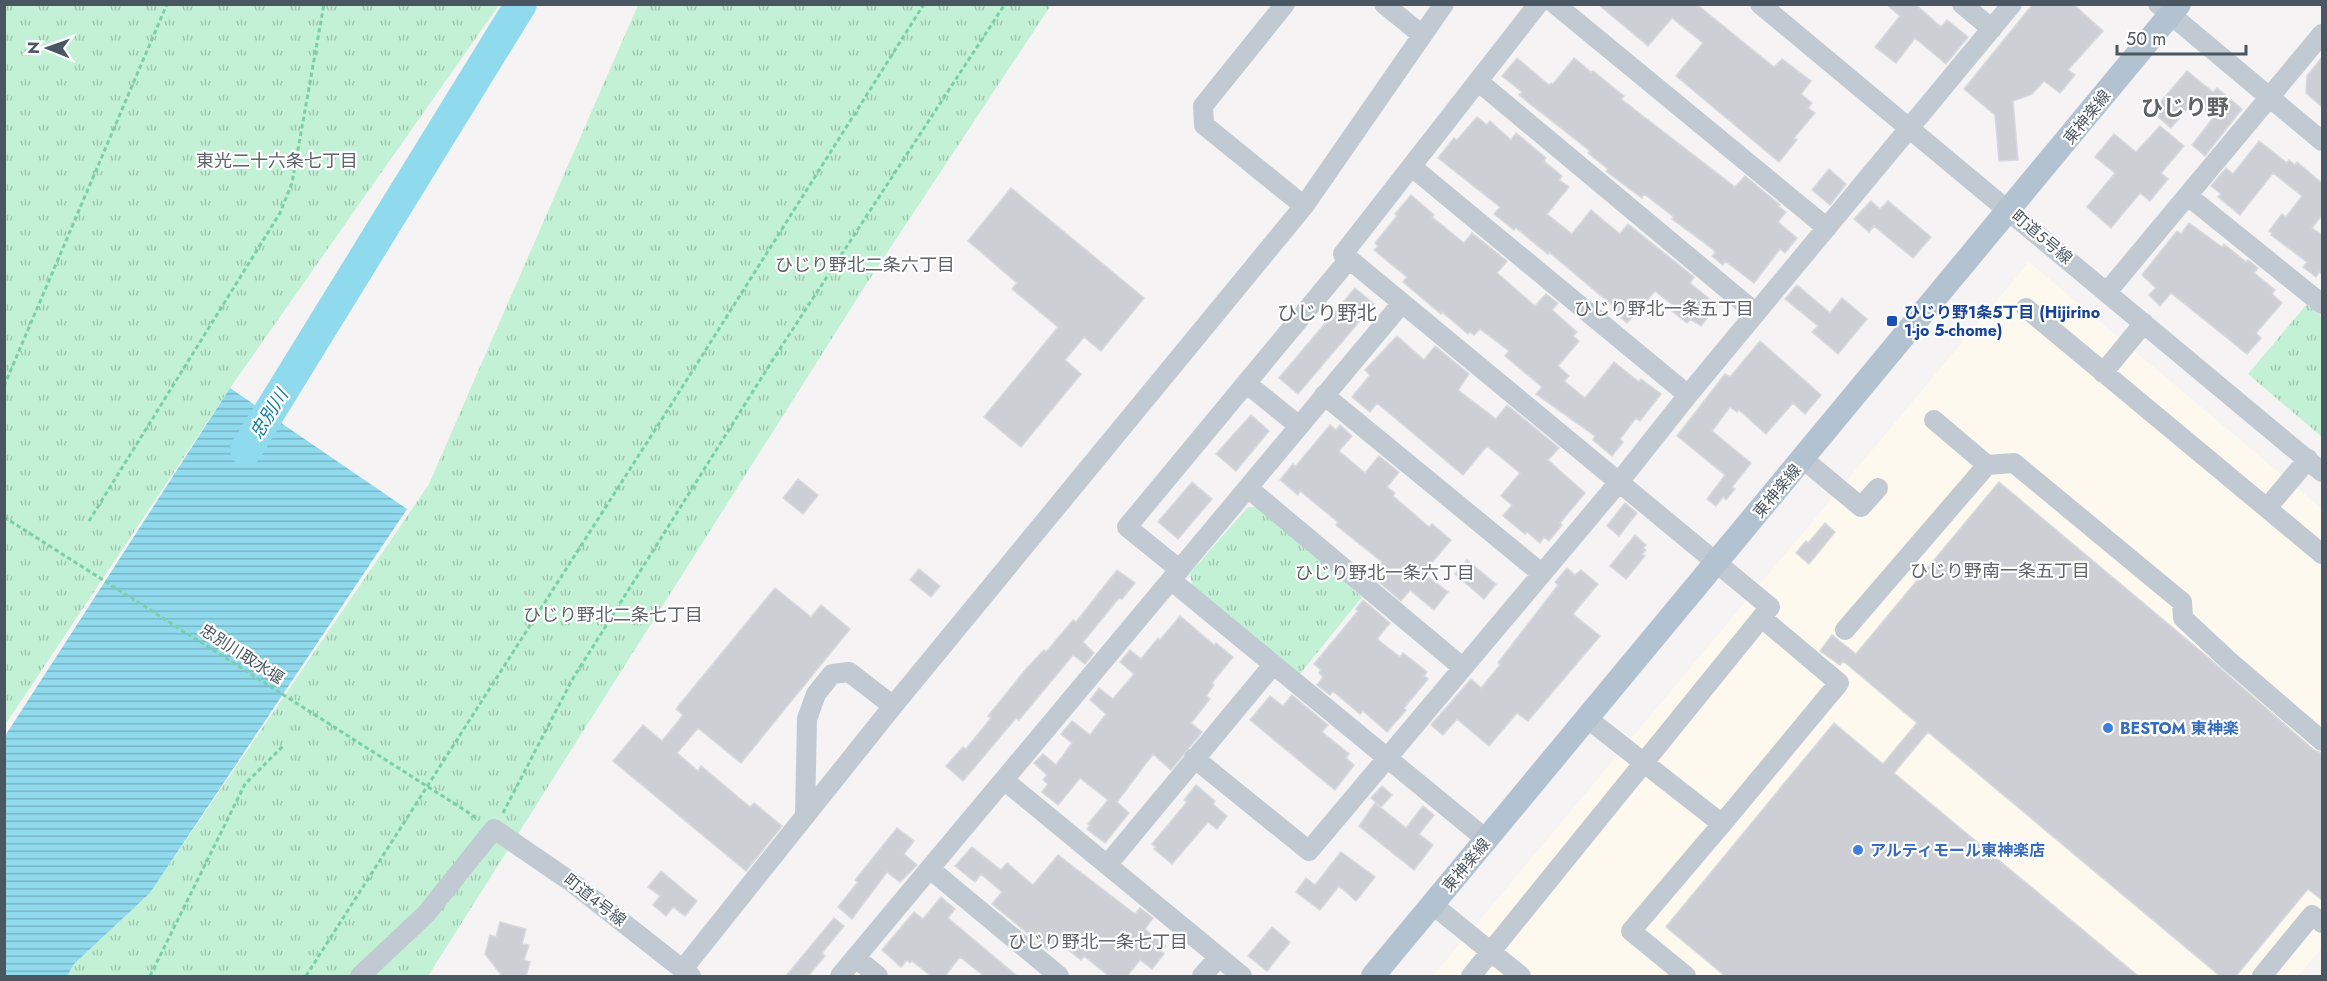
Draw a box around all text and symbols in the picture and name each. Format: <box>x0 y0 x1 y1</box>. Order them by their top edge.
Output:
north arrow <box>18 18 78 78</box>
scale bar <box>2117 18 2246 56</box>
text: 50 m <box>2126 26 2166 52</box>
text: N <box>22 41 45 54</box>
street label: 東神楽線 <box>2058 85 2116 149</box>
district label: ひじり野 <box>2141 91 2229 123</box>
district label: 東光二十六条七丁目 <box>196 148 358 174</box>
street label: 町道5号線 <box>2007 205 2077 269</box>
district label: ひじり野北二条六丁目 <box>775 252 955 278</box>
district label: ひじり野北一条五丁目 <box>1574 296 1754 322</box>
district label: ひじり野北 <box>1277 299 1377 328</box>
place label: ひじり野1条5丁目 (Hijirino 1-jo 5-chome) <box>1904 301 2100 342</box>
marker: ひじり野1条5丁目 (Hijirino 1-jo 5-chome) <box>1885 314 1899 328</box>
water label: 忠別川 <box>244 383 295 444</box>
street label: 東神楽線 <box>1748 459 1806 523</box>
district label: ひじり野南一条五丁目 <box>1910 558 2090 584</box>
district label: ひじり野北一条六丁目 <box>1295 560 1475 586</box>
district label: ひじり野北二条七丁目 <box>523 602 703 628</box>
street label: 忠別川取水堰 <box>195 618 289 690</box>
place label: BESTOM 東神楽 <box>2120 717 2239 740</box>
marker: BESTOM 東神楽 <box>2101 721 2115 735</box>
street label: 東神楽線 <box>1437 833 1495 897</box>
place label: アルティモール東神楽店 <box>1870 839 2045 862</box>
marker: アルティモール東神楽店 <box>1851 843 1865 857</box>
street label: 町道4号線 <box>559 868 631 932</box>
district label: ひじり野北一条七丁目 <box>1008 929 1188 955</box>

